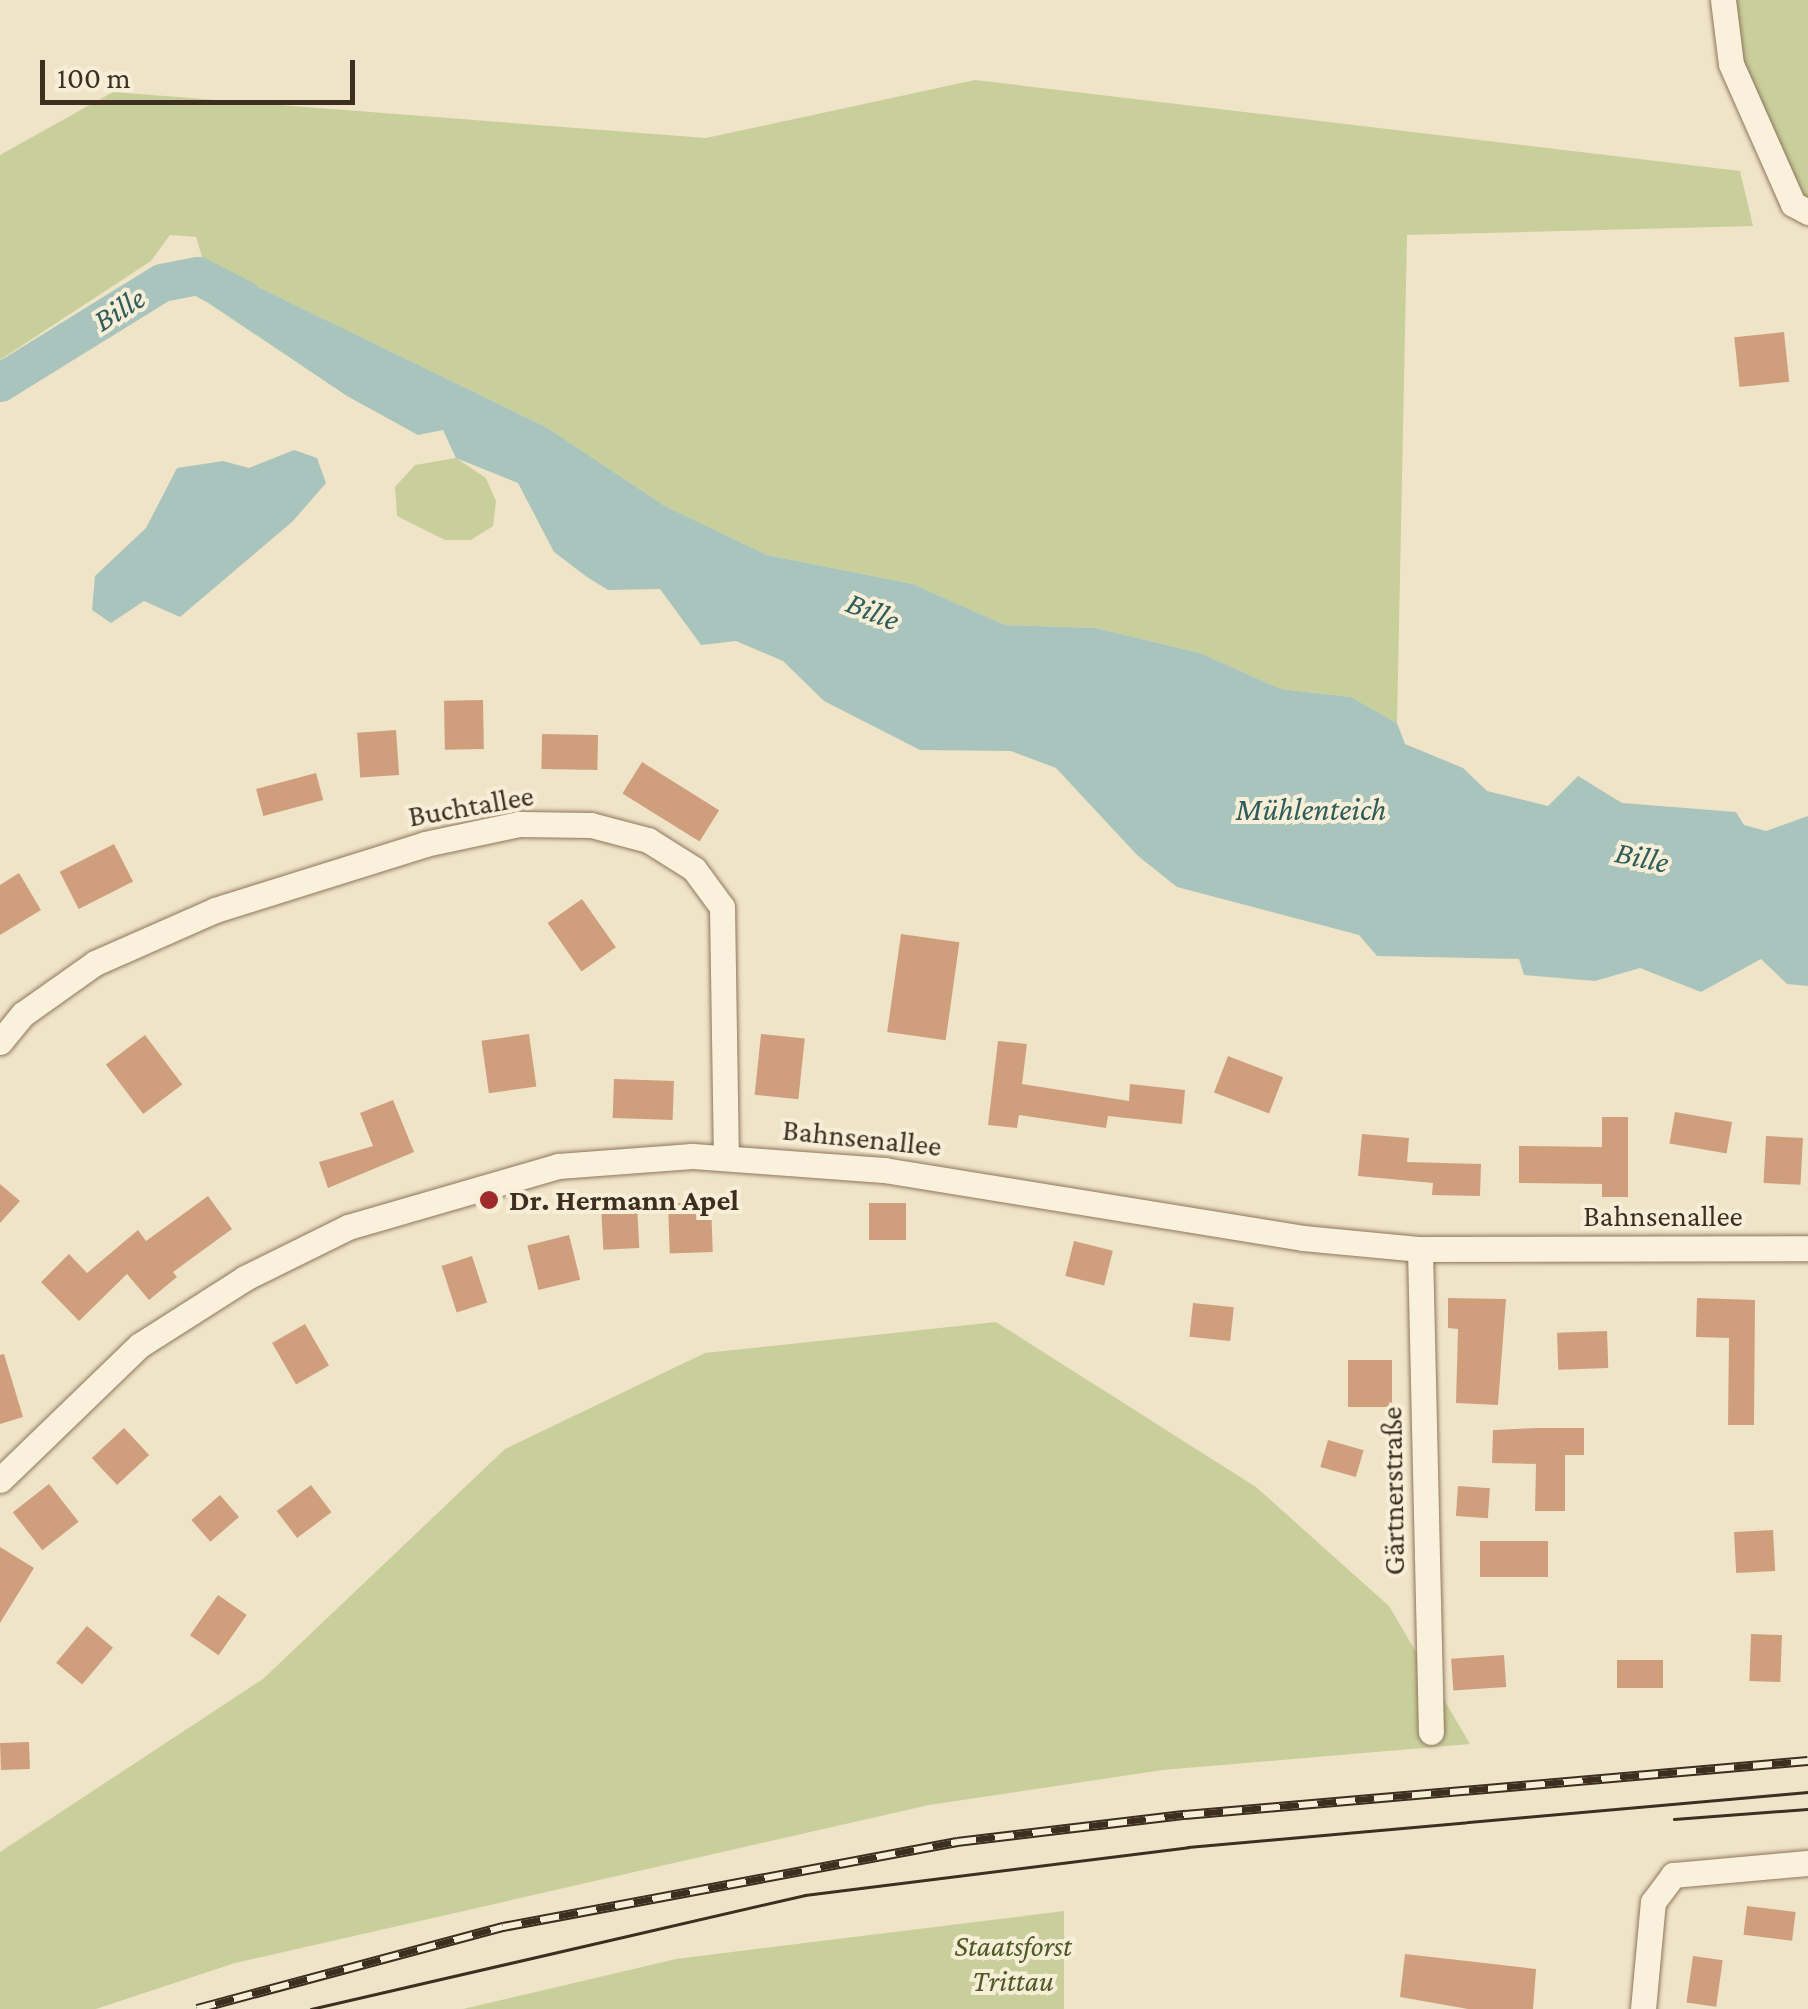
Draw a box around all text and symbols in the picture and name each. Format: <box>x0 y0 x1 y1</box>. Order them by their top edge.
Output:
scale bar <box>45 40 360 102</box>
text: 100 m <box>57 61 131 94</box>
water label: Bille <box>86 278 152 340</box>
water label: Bille <box>841 583 905 639</box>
street label: Buchtallee <box>406 777 536 835</box>
water label: Mühlenteich <box>1236 790 1386 828</box>
water label: Bille <box>1612 833 1672 881</box>
street label: Bahnsenallee <box>781 1112 943 1164</box>
place label: Dr. Hermann Apel <box>509 1182 739 1218</box>
marker: Dr. Hermann Apel <box>478 1189 500 1211</box>
street label: Bahnsenallee <box>1583 1198 1743 1234</box>
street label: Gärtnerstraße <box>1374 1406 1412 1576</box>
park label: Staatsforst Trittau <box>954 1928 1072 1998</box>

